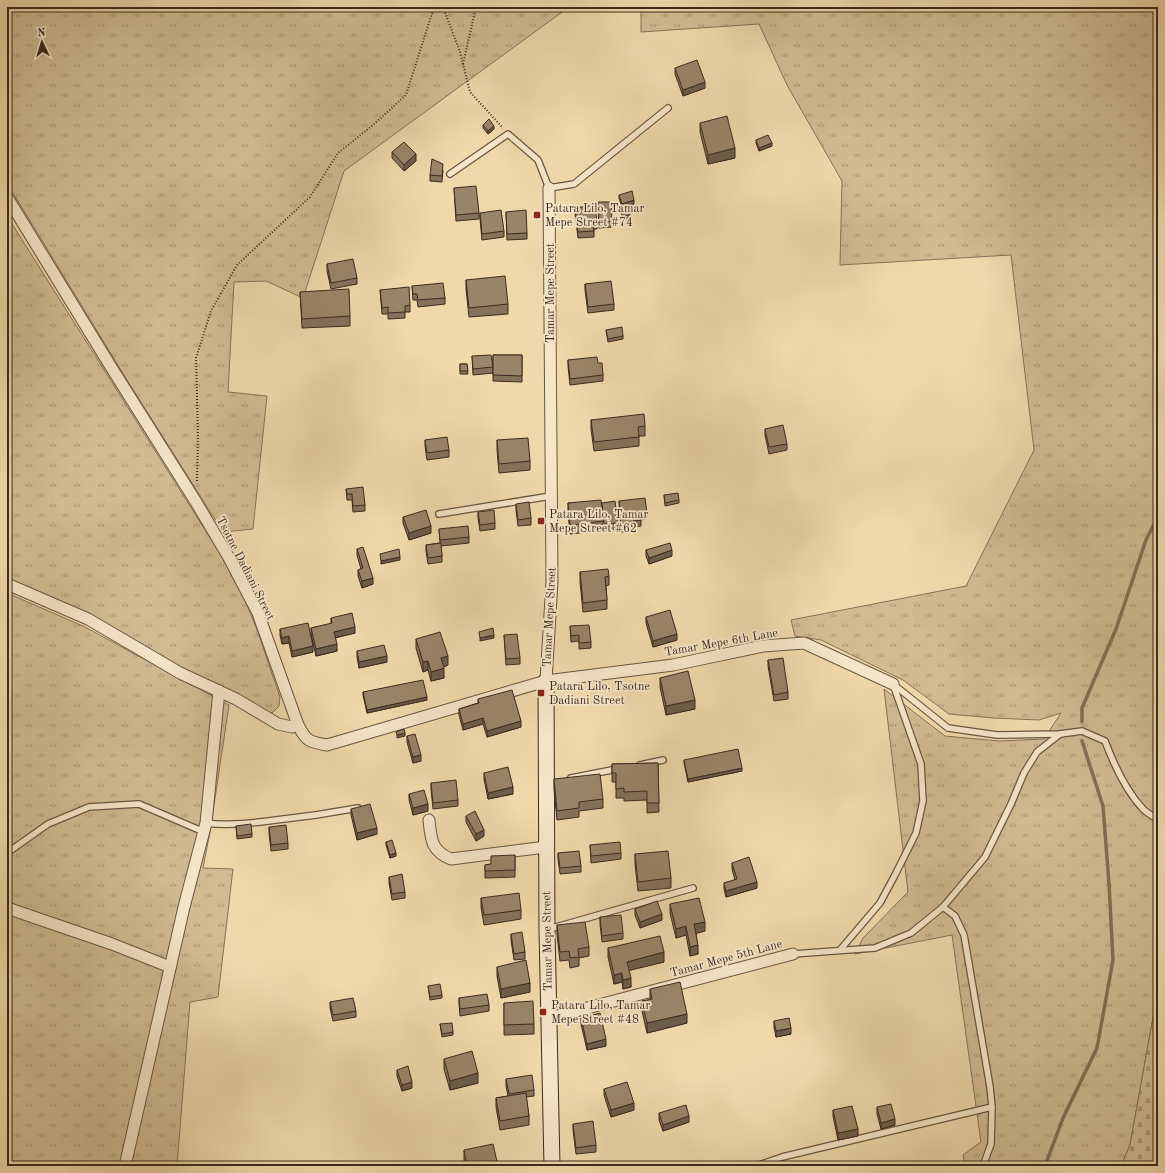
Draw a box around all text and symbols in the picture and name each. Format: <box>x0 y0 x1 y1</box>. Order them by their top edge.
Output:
north arrow <box>22 22 62 62</box>
text: N <box>37 28 47 39</box>
place label: Patara Lilo, Tamar Mepe Street #74 <box>545 203 644 229</box>
marker: Patara Lilo, Tamar Mepe Street #74 <box>532 210 542 220</box>
street label: Tamar Mepe Street <box>545 243 557 343</box>
place label: Patara Lilo, Tamar Mepe Street #62 <box>549 509 648 535</box>
street label: Tsotne Dadiani Street <box>214 515 277 622</box>
marker: Patara Lilo, Tamar Mepe Street #62 <box>536 516 546 526</box>
street label: Tamar Mepe Street <box>541 567 559 667</box>
street label: Tamar Mepe 6th Lane <box>663 627 779 659</box>
place label: Patara Lilo, Tsotne Dadiani Street <box>549 681 650 707</box>
marker: Patara Lilo, Tsotne Dadiani Street <box>536 688 546 698</box>
street label: Tamar Mepe Street <box>541 891 555 991</box>
street label: Tamar Mepe 5th Lane <box>669 937 784 980</box>
place label: Patara Lilo, Tamar Mepe Street #48 <box>551 1000 650 1026</box>
marker: Patara Lilo, Tamar Mepe Street #48 <box>538 1007 548 1017</box>

